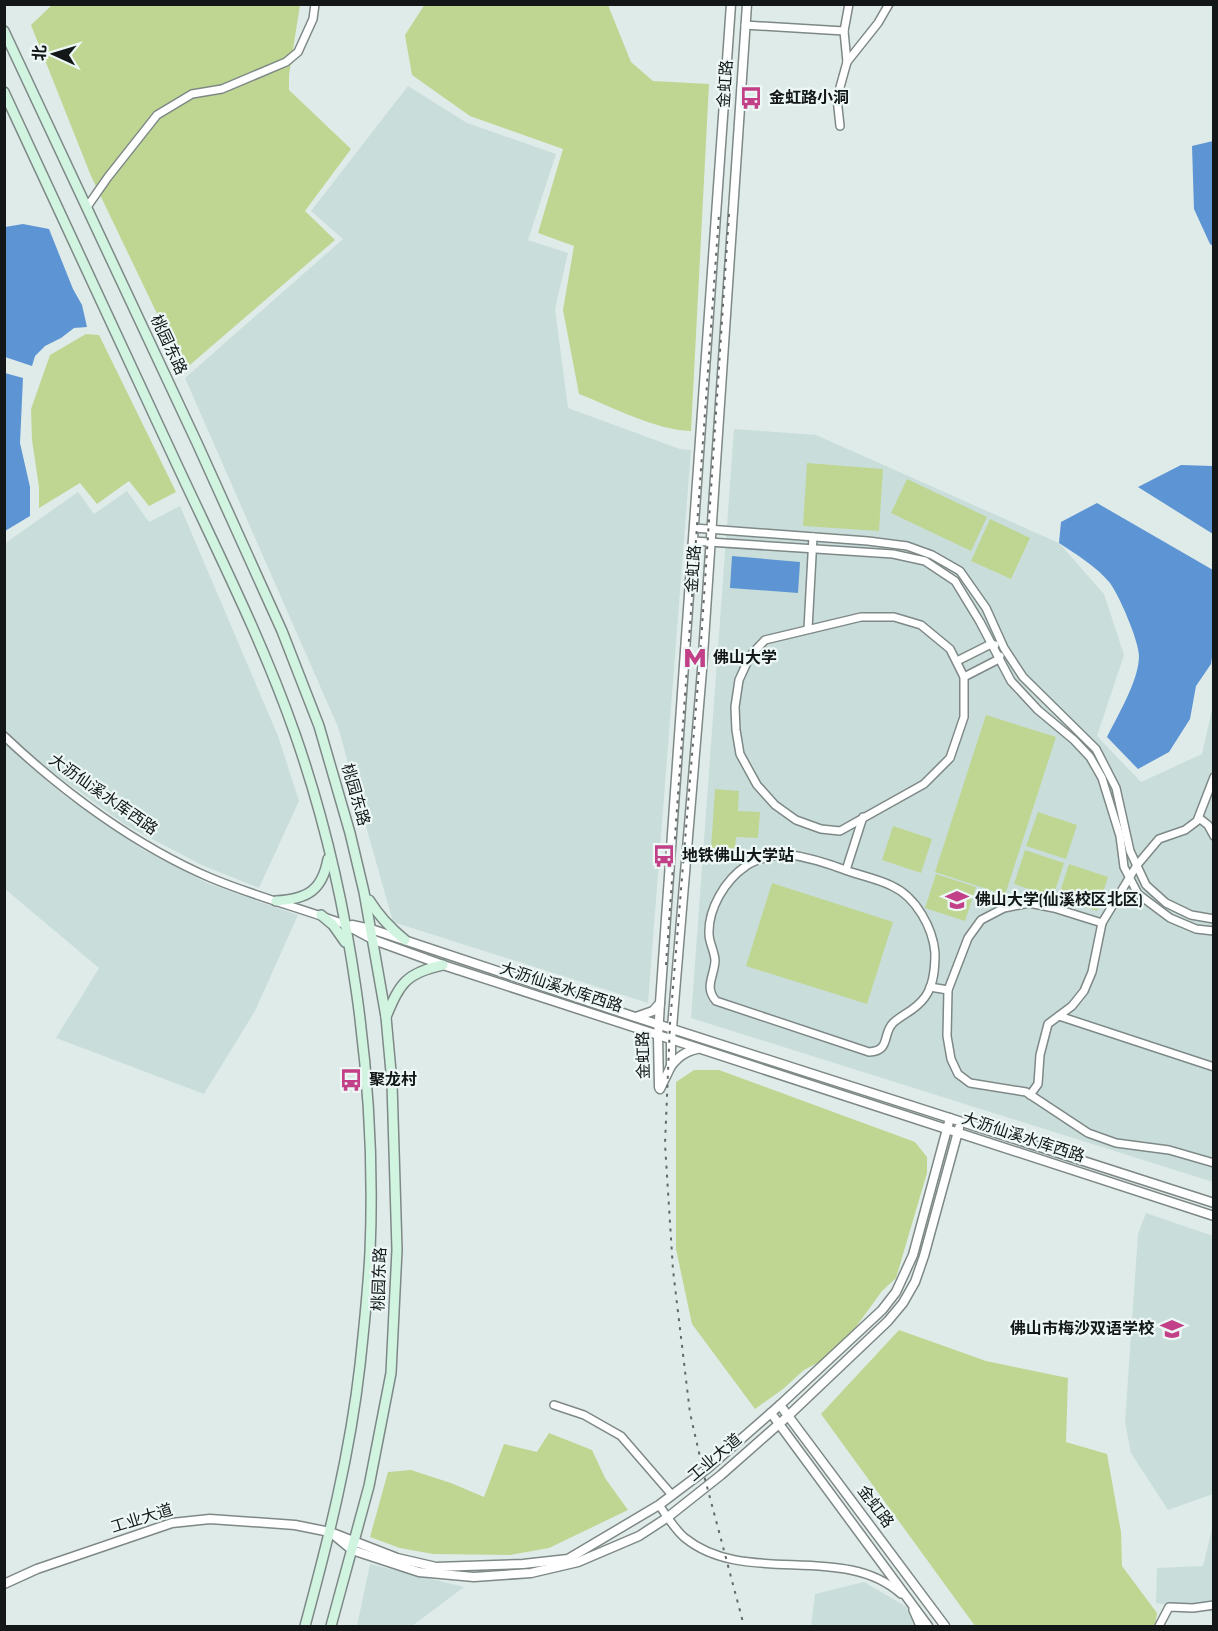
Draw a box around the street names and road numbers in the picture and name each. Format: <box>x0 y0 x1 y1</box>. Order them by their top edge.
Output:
street label: 金虹路 <box>715 59 737 109</box>
street label: 桃园东路 <box>146 312 190 378</box>
street label: 金虹路 <box>683 544 705 594</box>
street label: 大沥仙溪水库西路 <box>45 751 161 839</box>
street label: 桃园东路 <box>337 762 373 828</box>
street label: 大沥仙溪水库西路 <box>497 959 625 1017</box>
street label: 金虹路 <box>634 1031 654 1079</box>
street label: 大沥仙溪水库西路 <box>959 1109 1087 1167</box>
street label: 桃园东路 <box>369 1247 391 1311</box>
street label: 工业大道 <box>684 1430 746 1486</box>
street label: 金虹路 <box>853 1482 897 1532</box>
street label: 工业大道 <box>109 1501 175 1537</box>

